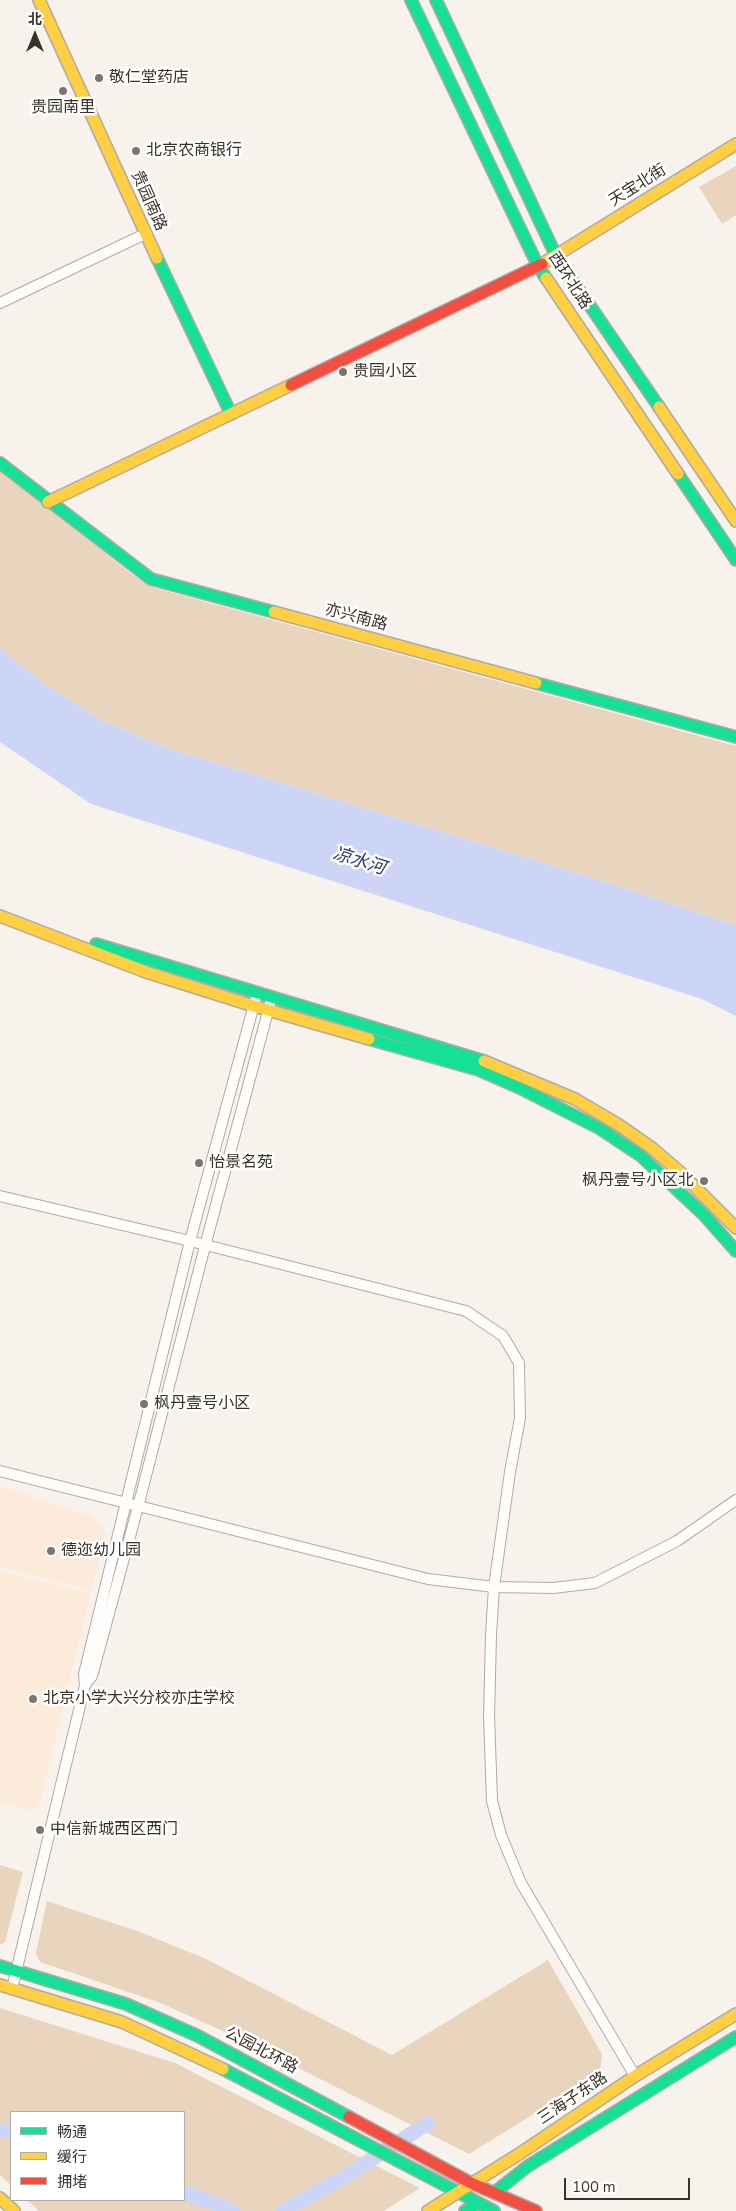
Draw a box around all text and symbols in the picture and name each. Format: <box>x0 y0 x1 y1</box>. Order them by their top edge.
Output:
north arrow <box>10 10 60 60</box>
text: 北 <box>28 10 42 29</box>
place label: 敬仁堂药店 <box>109 68 189 88</box>
marker: 敬仁堂药店 <box>93 72 105 84</box>
marker: 贵园南里 <box>57 85 69 97</box>
place label: 贵园南里 <box>31 98 95 118</box>
place label: 北京农商银行 <box>146 141 242 161</box>
marker: 北京农商银行 <box>130 145 142 157</box>
street label: 天宝北街 <box>606 161 670 211</box>
street label: 贵园南路 <box>126 168 170 234</box>
street label: 西环北路 <box>544 249 594 313</box>
place label: 贵园小区 <box>353 362 417 382</box>
marker: 贵园小区 <box>337 366 349 378</box>
street label: 亦兴南路 <box>323 600 389 636</box>
water label: 凉水河 <box>330 844 388 880</box>
place label: 怡景名苑 <box>209 1153 273 1173</box>
marker: 怡景名苑 <box>193 1157 205 1169</box>
place label: 枫丹壹号小区北 <box>582 1171 694 1191</box>
marker: 枫丹壹号小区北 <box>698 1175 710 1187</box>
place label: 枫丹壹号小区 <box>154 1394 250 1414</box>
marker: 枫丹壹号小区 <box>138 1398 150 1410</box>
place label: 德迩幼儿园 <box>61 1541 141 1561</box>
marker: 德迩幼儿园 <box>45 1545 57 1557</box>
place label: 北京小学大兴分校亦庄学校 <box>43 1689 235 1709</box>
marker: 北京小学大兴分校亦庄学校 <box>27 1693 39 1705</box>
place label: 中信新城西区西门 <box>50 1820 178 1840</box>
marker: 中信新城西区西门 <box>34 1824 46 1836</box>
street label: 公园北环路 <box>221 2024 301 2078</box>
street label: 三海子东路 <box>534 2069 612 2129</box>
legend <box>10 2111 185 2201</box>
text: 畅通 <box>57 2122 87 2142</box>
text: 缓行 <box>57 2147 87 2167</box>
scale bar <box>566 2168 692 2200</box>
text: 拥堵 <box>57 2172 87 2192</box>
text: 100 m <box>572 2177 616 2197</box>

